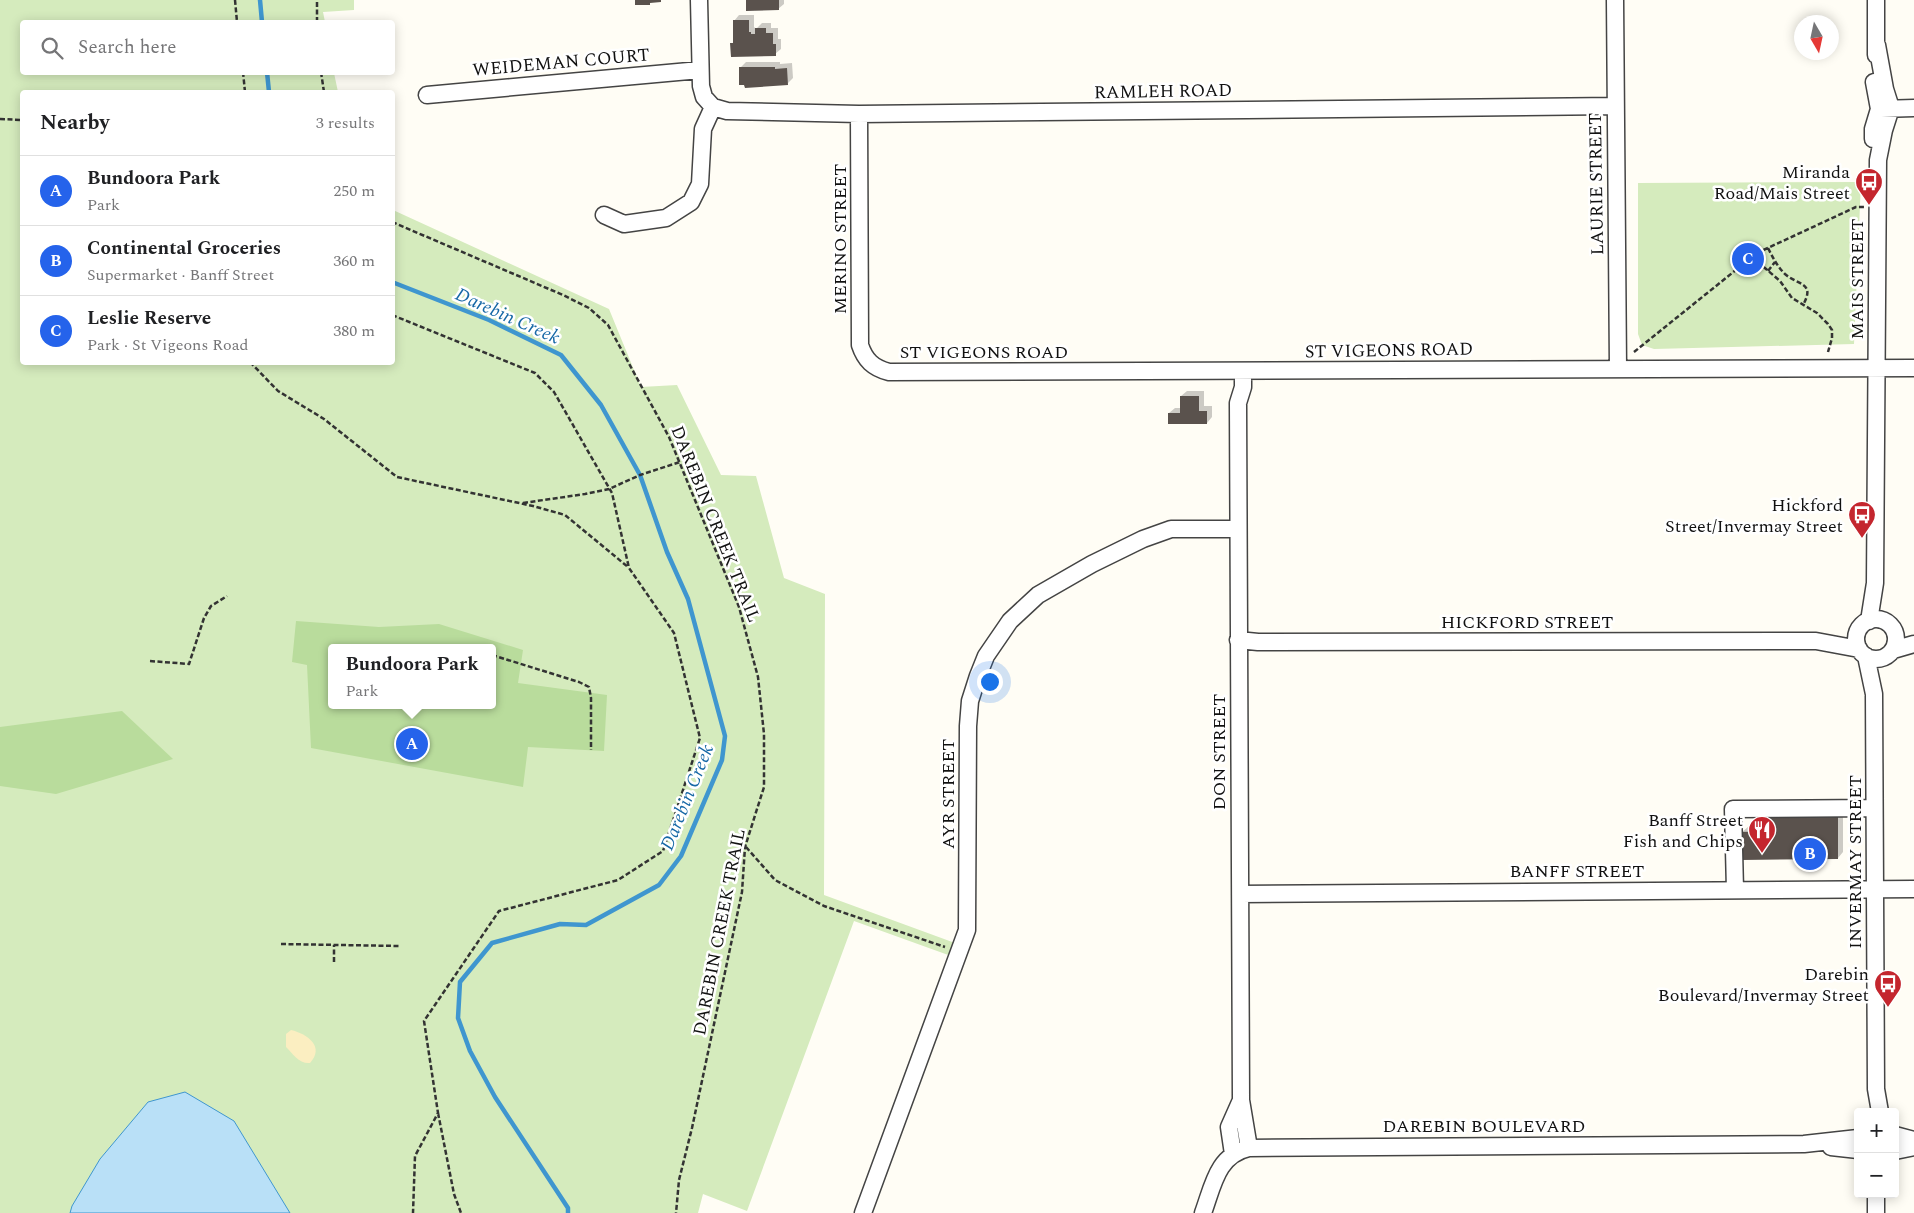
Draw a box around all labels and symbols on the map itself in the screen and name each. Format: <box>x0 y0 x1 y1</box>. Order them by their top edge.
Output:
north arrow <box>1794 15 1839 60</box>
street label: WEIDEMAN COURT <box>471 41 651 84</box>
street label: RAMLEH ROAD <box>1094 77 1232 106</box>
street label: LAURIE STREET <box>1582 112 1611 256</box>
place label: Miranda Road/Mais Street <box>1714 159 1850 207</box>
street label: MERINO STREET <box>827 164 854 314</box>
bus stop icon: Miranda Road/Mais Street <box>1854 167 1884 206</box>
street label: MAIS STREET <box>1844 218 1871 340</box>
pin: C <box>1732 240 1764 278</box>
water label: Darebin Creek <box>450 280 565 352</box>
street label: ST VIGEONS ROAD <box>1305 336 1473 365</box>
street label: ST VIGEONS ROAD <box>900 339 1068 366</box>
street label: DAREBIN CREEK TRAIL <box>664 422 767 627</box>
place label: Hickford Street/Invermay Street <box>1665 492 1843 540</box>
bus stop icon: Hickford Street/Invermay Street <box>1847 500 1877 539</box>
street label: HICKFORD STREET <box>1441 609 1613 636</box>
your location <box>977 669 1003 695</box>
street label: DON STREET <box>1206 694 1233 810</box>
pin: A <box>396 725 428 763</box>
street label: AYR STREET <box>935 739 962 849</box>
water label: Darebin Creek <box>653 740 722 855</box>
street label: INVERMAY STREET <box>1842 775 1869 949</box>
place label: Banff Street Fish and Chips <box>1623 807 1743 855</box>
restaurant icon: Banff Street Fish and Chips <box>1747 815 1777 854</box>
street label: DAREBIN CREEK TRAIL <box>686 826 753 1038</box>
pin: B <box>1794 835 1826 873</box>
street label: BANFF STREET <box>1510 858 1644 885</box>
place label: Darebin Boulevard/Invermay Street <box>1658 961 1869 1009</box>
bus stop icon: Darebin Boulevard/Invermay Street <box>1873 969 1903 1008</box>
street label: DAREBIN BOULEVARD <box>1382 1113 1586 1140</box>

